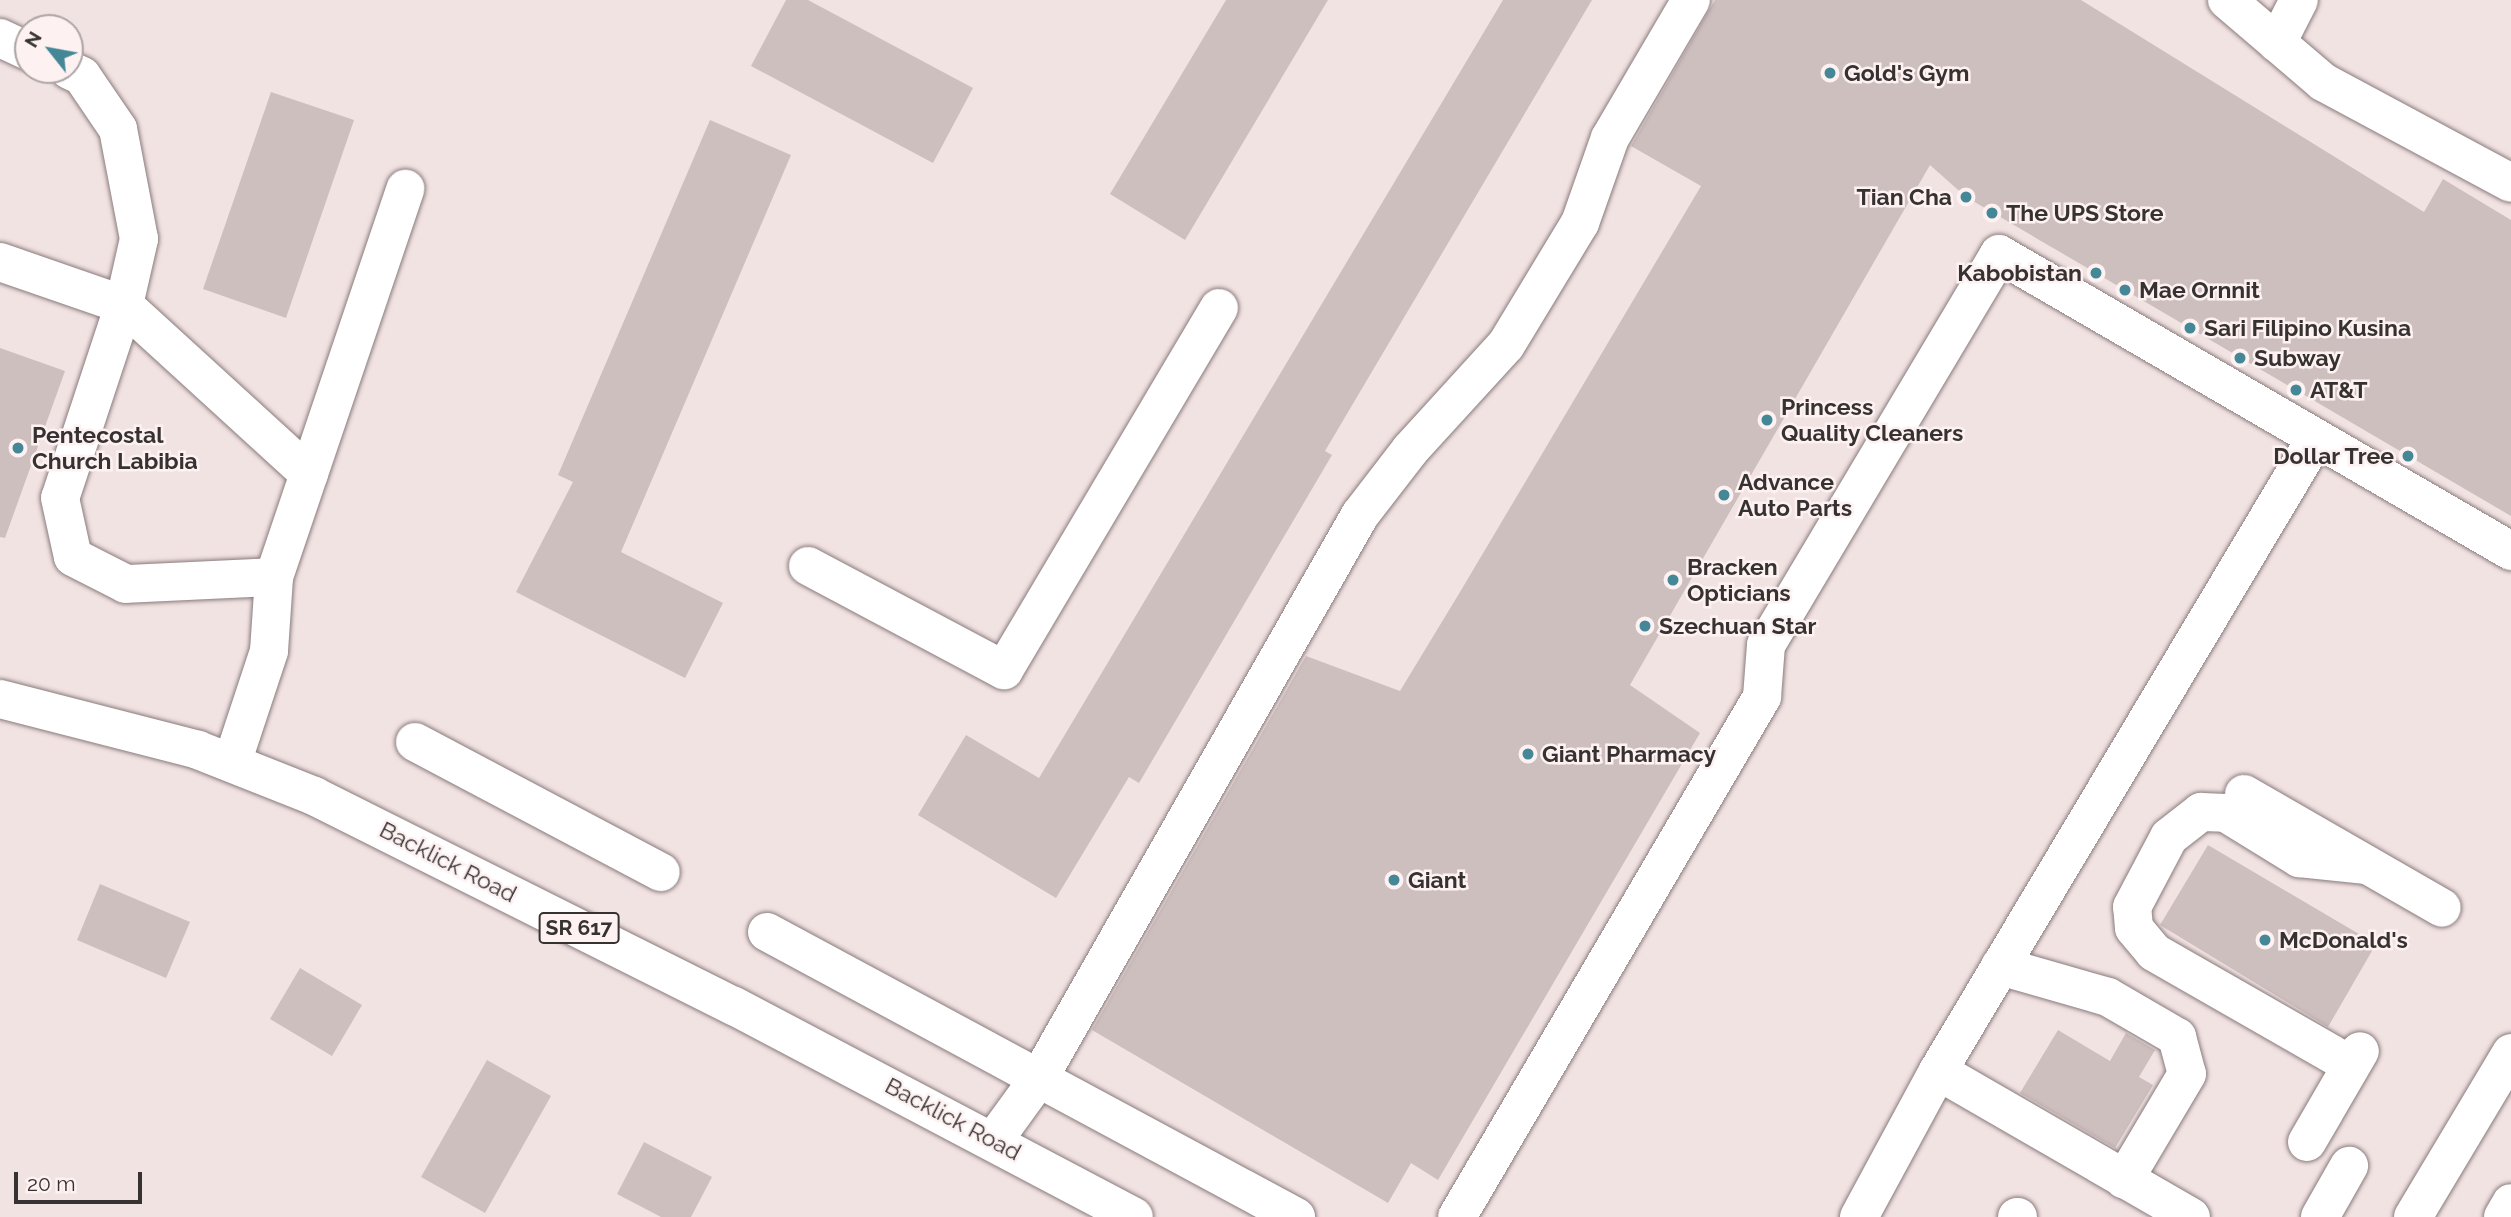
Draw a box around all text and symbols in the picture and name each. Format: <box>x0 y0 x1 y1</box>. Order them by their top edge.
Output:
north arrow <box>14 14 84 84</box>
text: N <box>20 27 46 51</box>
place label: Gold's Gym <box>1844 59 1969 87</box>
marker: Gold's Gym <box>1822 65 1838 81</box>
place label: Tian Cha <box>1856 183 1952 211</box>
marker: Tian Cha <box>1958 189 1974 205</box>
place label: The UPS Store <box>2006 199 2164 227</box>
marker: The UPS Store <box>1984 205 2000 221</box>
place label: Kabobistan <box>1957 259 2082 287</box>
marker: Kabobistan <box>2088 265 2104 281</box>
place label: Mae Ornnit <box>2139 276 2260 304</box>
marker: Mae Ornnit <box>2117 282 2133 298</box>
place label: Sari Filipino Kusina <box>2204 314 2411 342</box>
marker: Sari Filipino Kusina <box>2182 320 2198 336</box>
place label: Subway <box>2254 344 2341 372</box>
marker: Subway <box>2232 350 2248 366</box>
place label: AT&T <box>2310 376 2367 404</box>
marker: AT&T <box>2288 382 2304 398</box>
place label: Princess Quality Cleaners <box>1781 393 1964 447</box>
marker: Princess Quality Cleaners <box>1759 412 1775 428</box>
place label: Pentecostal Church Labibia <box>32 421 198 475</box>
marker: Pentecostal Church Labibia <box>10 440 26 456</box>
place label: Dollar Tree <box>2272 442 2394 470</box>
marker: Dollar Tree <box>2400 448 2416 464</box>
place label: Advance Auto Parts <box>1738 468 1852 522</box>
marker: Advance Auto Parts <box>1716 487 1732 503</box>
place label: Bracken Opticians <box>1687 553 1791 607</box>
marker: Bracken Opticians <box>1665 572 1681 588</box>
place label: Szechuan Star <box>1659 612 1816 640</box>
marker: Szechuan Star <box>1637 618 1653 634</box>
place label: Giant Pharmacy <box>1542 740 1716 768</box>
marker: Giant Pharmacy <box>1520 746 1536 762</box>
street label: Backlick Road <box>375 816 521 908</box>
place label: Giant <box>1408 866 1466 894</box>
marker: Giant <box>1386 872 1402 888</box>
road number: SR 617 <box>537 911 621 946</box>
place label: McDonald's <box>2279 926 2408 954</box>
marker: McDonald's <box>2257 932 2273 948</box>
street label: Backlick Road <box>880 1072 1026 1166</box>
scale bar <box>18 1158 145 1202</box>
text: 20 m <box>27 1171 75 1196</box>

